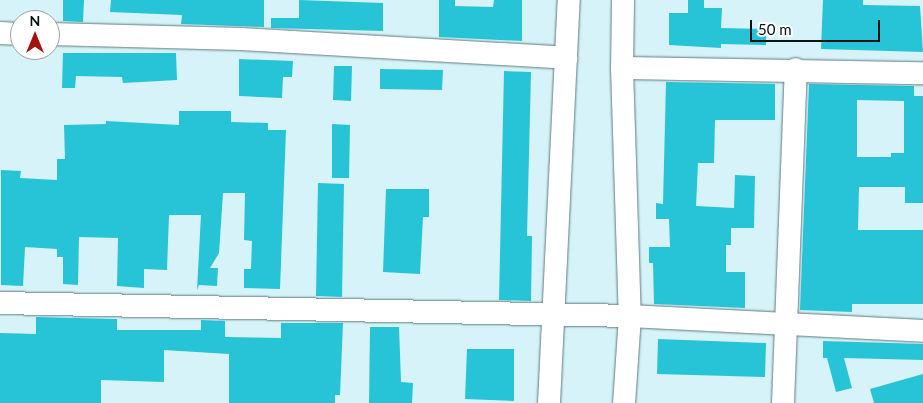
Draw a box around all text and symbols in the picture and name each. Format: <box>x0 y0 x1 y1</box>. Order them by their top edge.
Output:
north arrow <box>10 10 60 60</box>
scale bar <box>753 10 883 42</box>
text: N <box>30 12 40 29</box>
text: 50 m <box>758 20 792 38</box>

